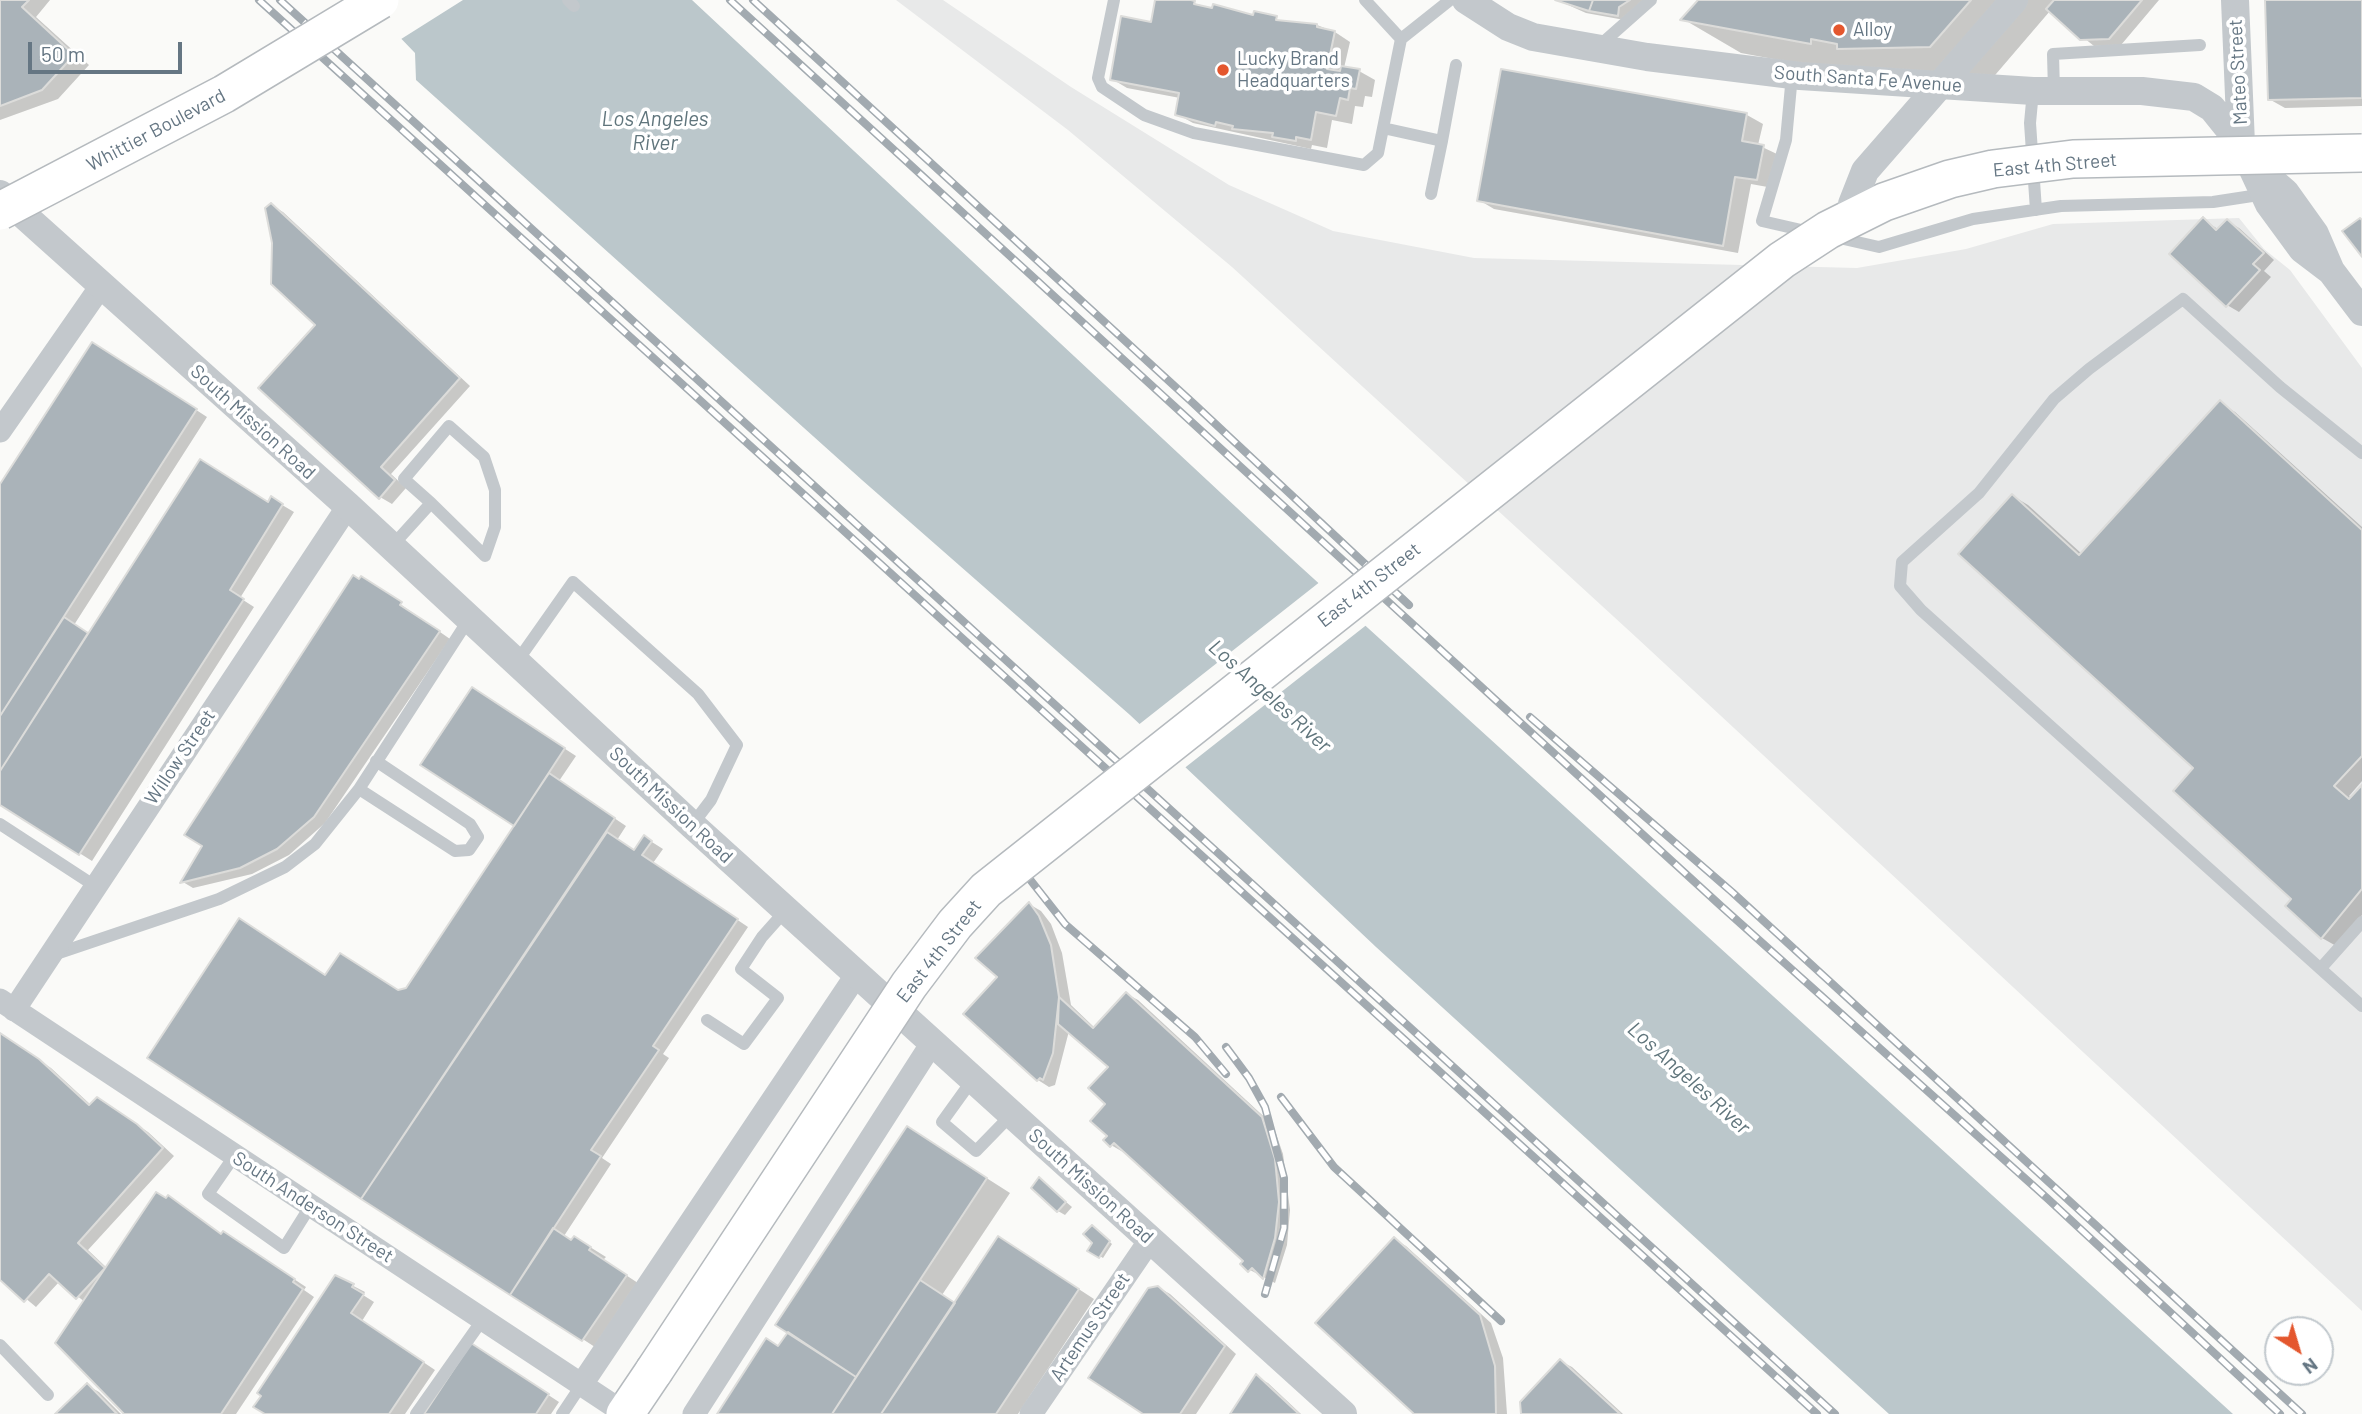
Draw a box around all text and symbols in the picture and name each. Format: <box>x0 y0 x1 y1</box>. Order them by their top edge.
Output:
street label: Mateo Street <box>2224 18 2252 126</box>
place label: Alloy <box>1853 19 1892 41</box>
marker: Alloy <box>1831 22 1847 38</box>
scale bar <box>32 28 186 72</box>
text: 50 m <box>41 41 85 66</box>
place label: Lucky Brand Headquarters <box>1237 48 1350 92</box>
street label: South Santa Fe Avenue <box>1773 61 1963 97</box>
marker: Lucky Brand Headquarters <box>1215 62 1231 78</box>
street label: Whittier Boulevard <box>83 84 229 176</box>
water label: Los Angeles River <box>602 106 708 156</box>
street label: East 4th Street <box>1992 148 2118 182</box>
street label: South Mission Road <box>186 360 320 484</box>
street label: East 4th Street <box>1313 538 1425 632</box>
water label: Los Angeles River <box>1204 634 1336 758</box>
street label: Willow Street <box>140 705 220 809</box>
street label: South Mission Road <box>605 742 737 868</box>
street label: East 4th Street <box>892 895 986 1007</box>
water label: Los Angeles River <box>1623 1016 1755 1140</box>
street label: South Mission Road <box>1024 1124 1158 1248</box>
street label: South Anderson Street <box>228 1147 398 1267</box>
street label: Artemus Street <box>1045 1268 1135 1386</box>
north arrow <box>2264 1316 2334 1386</box>
text: N <box>2299 1354 2323 1380</box>

